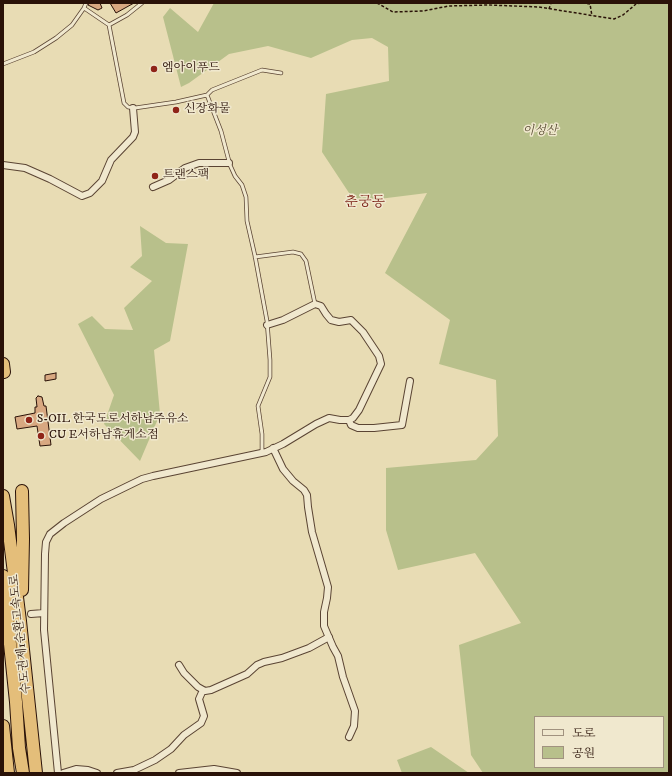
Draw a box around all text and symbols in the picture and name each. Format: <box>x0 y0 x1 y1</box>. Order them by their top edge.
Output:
place label: 엠아이푸드 <box>162 62 220 76</box>
marker: 엠아이푸드 <box>149 64 159 74</box>
place label: 신장화물 <box>184 103 230 117</box>
marker: 신장화물 <box>171 105 181 115</box>
park label: 이성산 <box>523 125 557 139</box>
place label: 트랜스팩 <box>163 169 209 183</box>
marker: 트랜스팩 <box>150 171 160 181</box>
district label: 춘궁동 <box>345 195 385 211</box>
place label: S-OIL 한국도로서하남주유소 <box>37 413 189 427</box>
marker: S-OIL 한국도로서하남주유소 <box>24 415 34 425</box>
place label: CU E서하남휴게소점 <box>49 429 158 443</box>
marker: CU E서하남휴게소점 <box>36 431 46 441</box>
street label: 수도권제1순환고속도로 <box>8 573 34 695</box>
legend <box>534 716 664 768</box>
text: 도로 <box>572 726 595 741</box>
text: 공원 <box>572 746 595 761</box>

